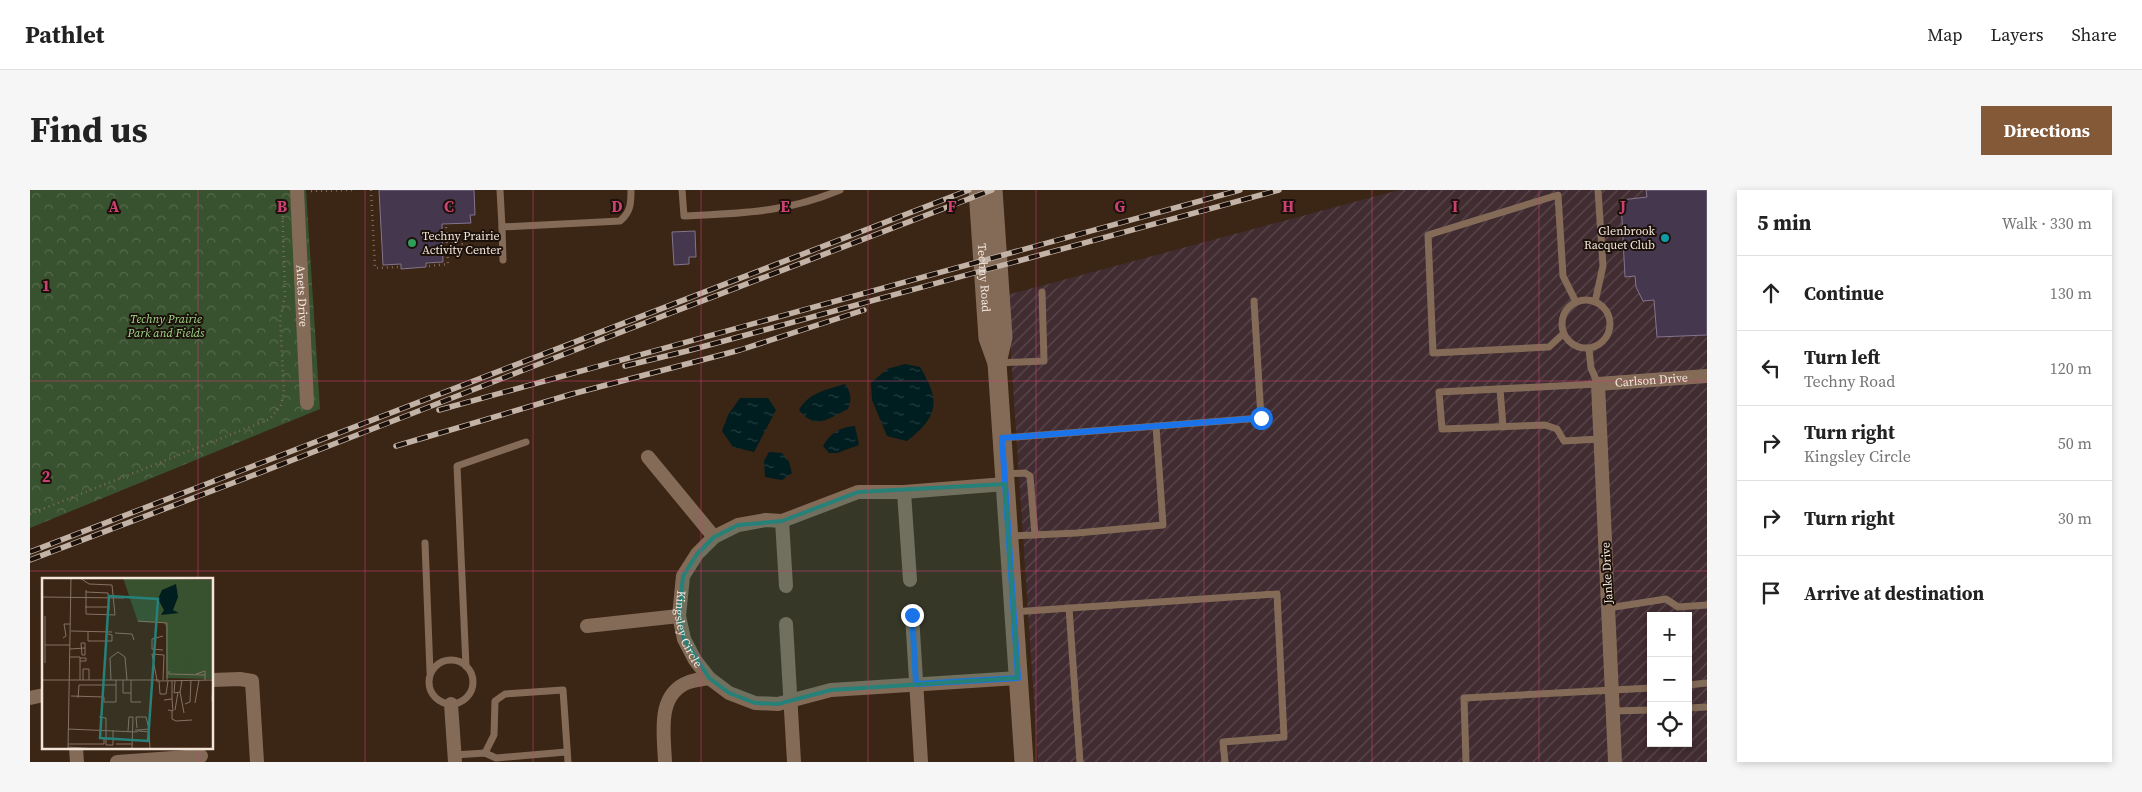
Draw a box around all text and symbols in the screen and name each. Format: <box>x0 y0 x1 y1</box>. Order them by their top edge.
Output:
text: Pathlet <box>25 18 104 51</box>
text: Map <box>1927 22 1962 47</box>
text: Layers <box>1990 22 2043 47</box>
text: Share <box>2071 22 2117 47</box>
text: Find us <box>30 106 148 154</box>
button: Directions <box>1981 106 2112 155</box>
text: A <box>109 195 120 217</box>
text: B <box>277 195 288 217</box>
text: C <box>444 195 454 217</box>
text: D <box>611 195 623 217</box>
text: E <box>780 195 790 217</box>
text: F <box>947 195 957 217</box>
text: G <box>1115 195 1126 217</box>
text: H <box>1282 195 1294 217</box>
text: I <box>1452 195 1458 217</box>
text: J <box>1619 195 1626 217</box>
text: 5 min <box>1757 208 1812 237</box>
text: Walk · 330 m <box>2002 212 2092 234</box>
place label: Glenbrook Racquet Club <box>1584 223 1655 253</box>
place label: Techny Prairie Activity Center <box>422 228 501 258</box>
marker: Glenbrook Racquet Club <box>1659 232 1671 244</box>
marker: Techny Prairie Activity Center <box>406 237 418 249</box>
street label: Techny Road <box>974 243 994 313</box>
street label: Anets Drive <box>293 264 311 327</box>
text: 1 <box>42 274 50 296</box>
icon: ahead <box>1757 279 1785 307</box>
text: Continue <box>1804 280 1884 306</box>
text: 130 m <box>2050 282 2092 304</box>
park label: Techny Prairie Park and Fields <box>127 311 205 341</box>
text: Turn left <box>1804 344 1880 370</box>
icon: left <box>1757 354 1785 382</box>
text: 120 m <box>2050 357 2092 379</box>
street label: Carlson Drive <box>1614 369 1688 391</box>
text: Techny Road <box>1804 370 1895 392</box>
route start <box>1250 407 1273 430</box>
text: Turn right <box>1804 419 1895 445</box>
icon: right <box>1757 429 1785 457</box>
text: 50 m <box>2058 432 2092 454</box>
text: Kingsley Circle <box>1804 445 1911 467</box>
text: 2 <box>42 465 51 487</box>
icon: right <box>1757 504 1785 532</box>
text: Turn right <box>1804 505 1895 531</box>
text: 30 m <box>2058 507 2092 529</box>
street label: Janke Drive <box>1597 542 1617 605</box>
inset map <box>42 578 214 750</box>
icon: arrive <box>1757 579 1785 607</box>
text: Arrive at destination <box>1804 580 1984 606</box>
street label: Kingsley Circle <box>671 590 706 671</box>
route end <box>901 604 924 627</box>
map controls <box>1647 612 1692 747</box>
button: + <box>1647 612 1692 657</box>
button: − <box>1647 657 1692 702</box>
button: locate <box>1647 702 1692 747</box>

